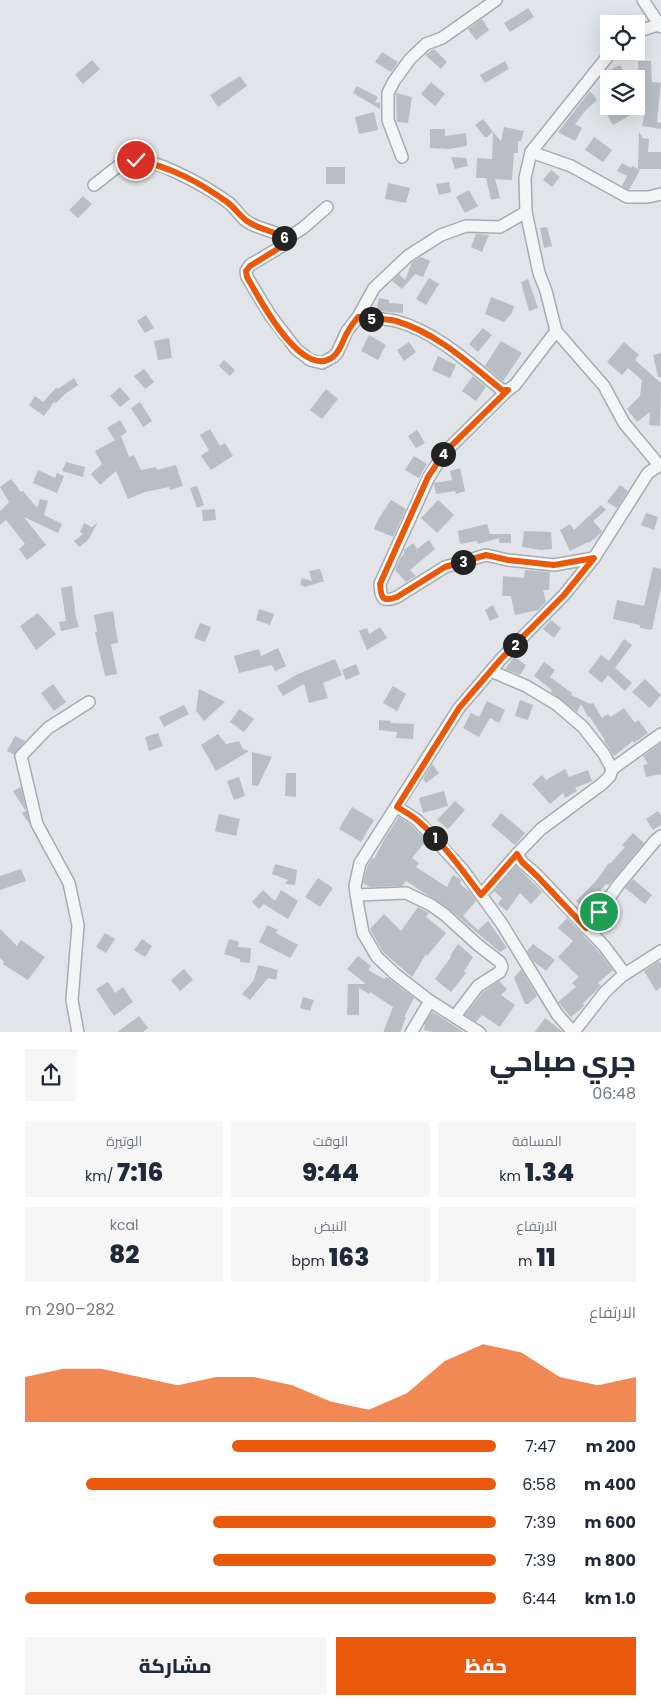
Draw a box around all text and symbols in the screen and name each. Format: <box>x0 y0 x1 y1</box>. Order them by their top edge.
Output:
map controls <box>600 15 645 115</box>
button: locate <box>600 15 645 60</box>
button: layers <box>600 70 645 115</box>
pin <box>115 139 157 181</box>
icon: check <box>122 146 150 174</box>
pin: 6 <box>272 226 296 250</box>
text: 6 <box>280 228 289 248</box>
pin: 5 <box>358 306 384 332</box>
text: 5 <box>367 309 376 329</box>
pin: 4 <box>430 442 456 466</box>
text: 4 <box>439 444 448 464</box>
pin: 3 <box>450 550 476 574</box>
text: 3 <box>459 552 468 572</box>
pin: 2 <box>502 632 528 658</box>
text: 2 <box>512 635 520 655</box>
pin: 1 <box>422 826 448 850</box>
text: 1 <box>433 828 438 848</box>
pin <box>578 891 620 933</box>
icon: arrive <box>585 898 613 926</box>
text: جري صباحي <box>490 1042 636 1081</box>
button: share <box>25 1049 77 1101</box>
text: 06:48 <box>592 1082 636 1105</box>
text: الوتيرة <box>106 1131 142 1151</box>
text: الوقت <box>313 1131 348 1151</box>
text: المسافة <box>512 1131 562 1151</box>
text: 7:16 <box>117 1155 163 1190</box>
text: 9:44 <box>302 1155 359 1190</box>
text: 1.34 <box>525 1155 574 1190</box>
text: /km <box>85 1166 117 1186</box>
text: km <box>499 1166 525 1186</box>
text: kcal <box>110 1215 138 1235</box>
text: النبض <box>314 1216 347 1236</box>
text: الارتفاع <box>516 1216 557 1236</box>
text: 82 <box>109 1237 139 1272</box>
text: 163 <box>329 1240 369 1275</box>
text: 11 <box>536 1240 556 1275</box>
text: bpm <box>292 1251 329 1271</box>
text: m <box>518 1251 536 1271</box>
text: 282–290 m <box>25 1298 114 1321</box>
text: الارتفاع <box>589 1301 636 1324</box>
text: 7:47 <box>525 1435 556 1458</box>
text: 200 m <box>586 1435 636 1458</box>
text: 6:58 <box>522 1473 556 1496</box>
text: 400 m <box>584 1473 636 1496</box>
text: 7:39 <box>524 1511 556 1534</box>
text: 600 m <box>585 1511 636 1534</box>
text: 7:39 <box>524 1549 556 1572</box>
text: 800 m <box>584 1549 636 1572</box>
text: 6:44 <box>522 1587 556 1610</box>
text: 1.0 km <box>585 1587 636 1610</box>
button: مشاركة <box>25 1637 326 1695</box>
button: حفظ <box>336 1637 636 1695</box>

